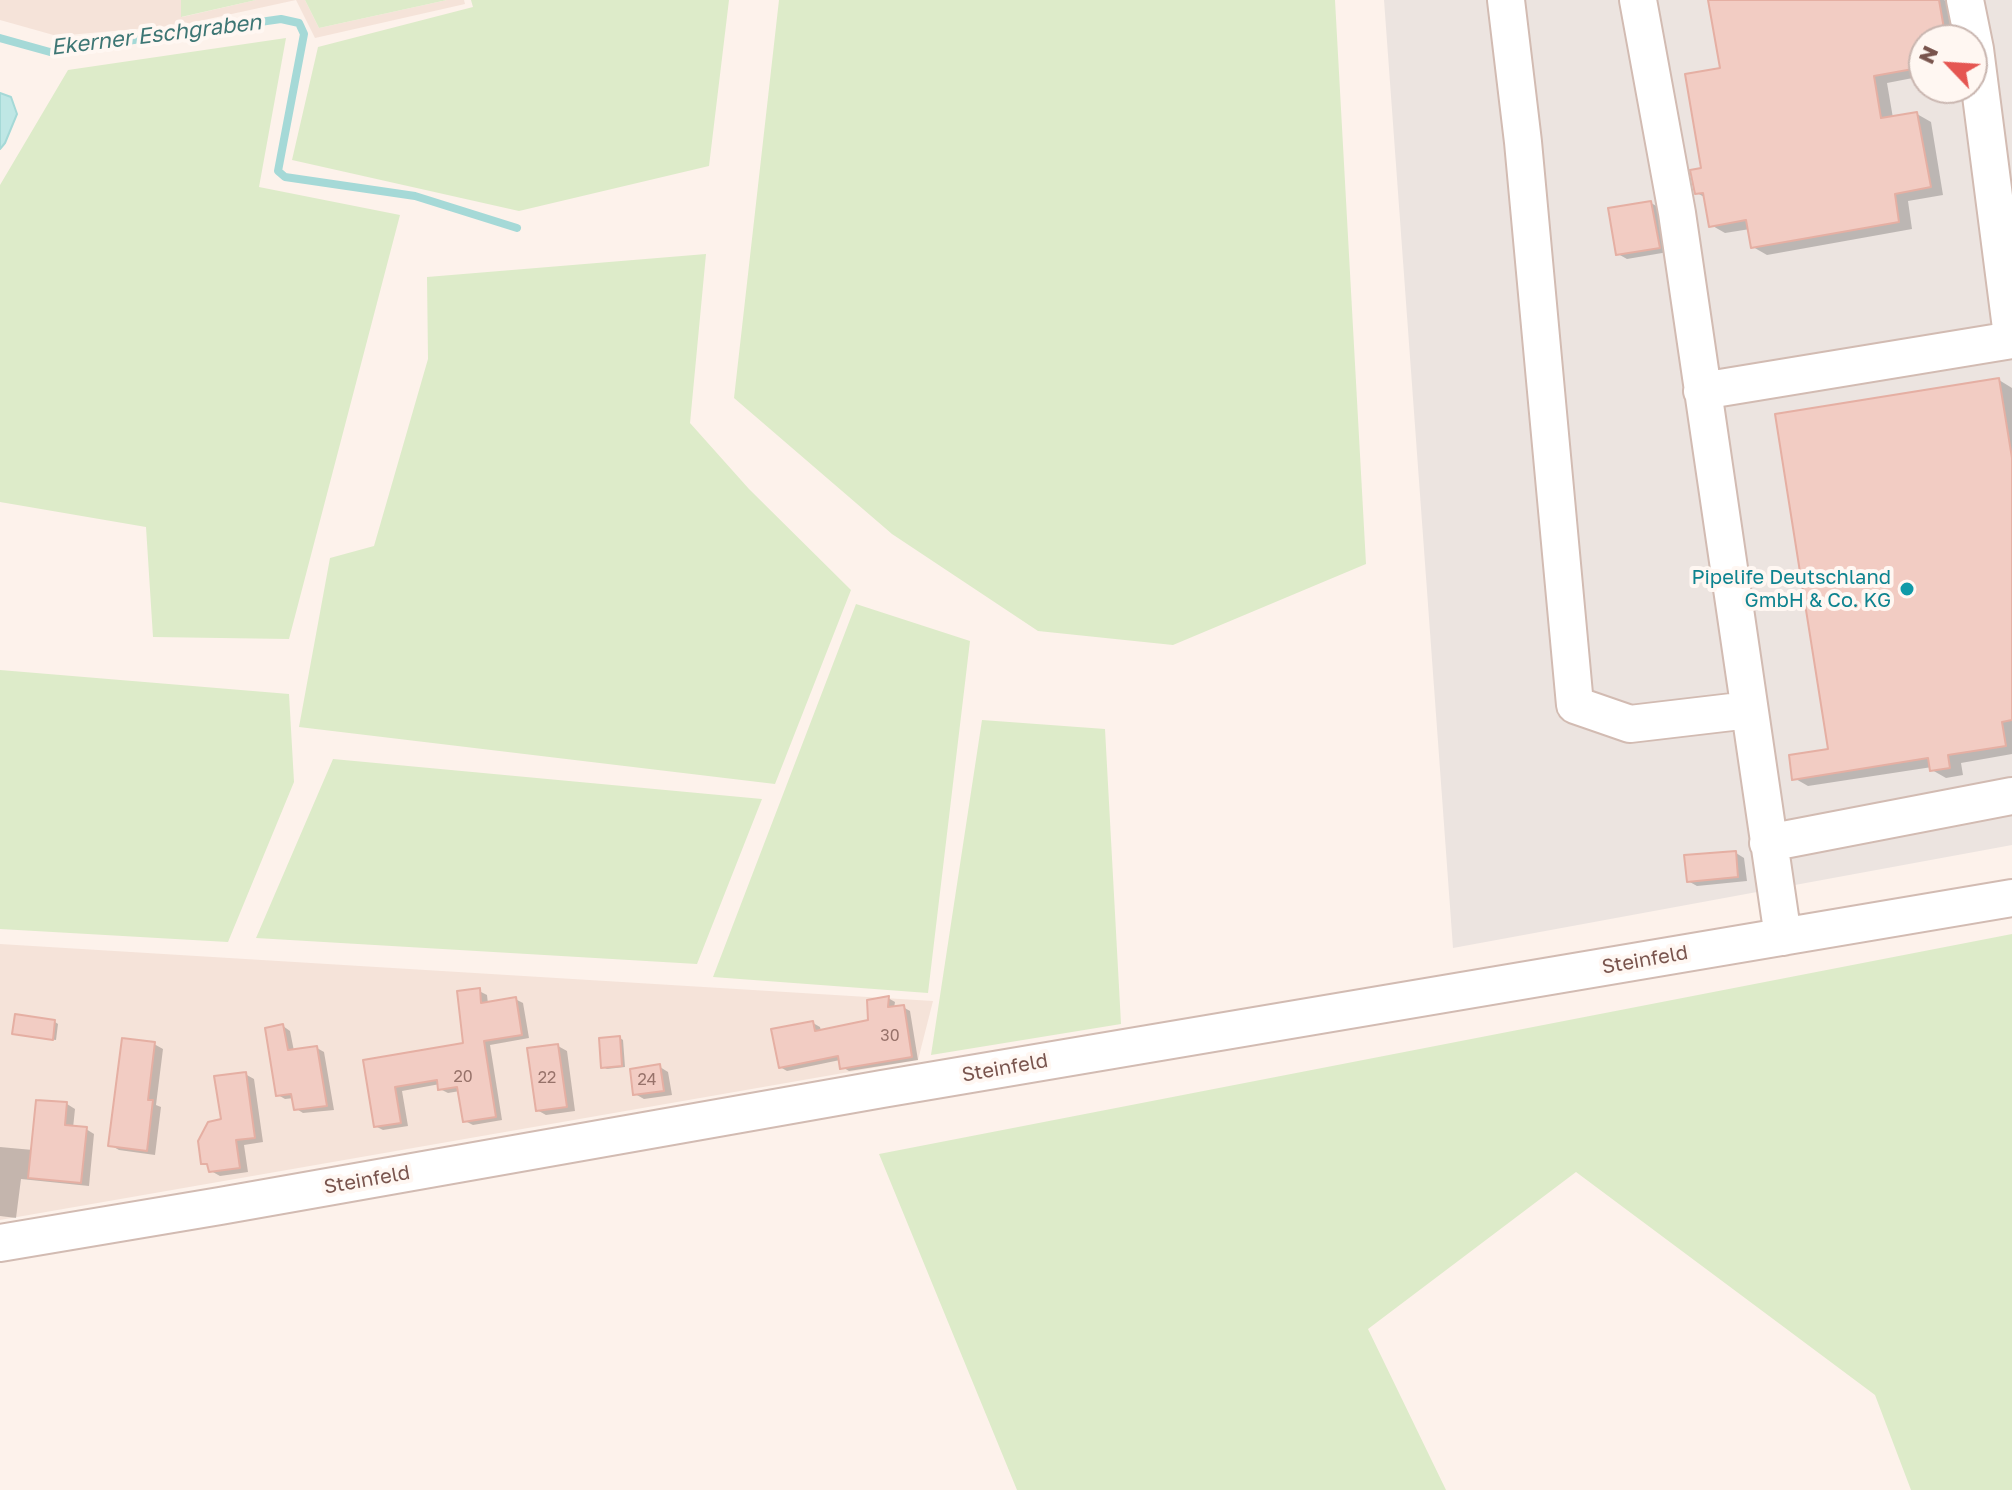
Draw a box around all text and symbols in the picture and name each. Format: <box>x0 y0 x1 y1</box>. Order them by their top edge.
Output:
water label: Ekerner Eschgraben <box>49 9 263 61</box>
north arrow <box>1908 24 1988 104</box>
text: N <box>1912 41 1943 68</box>
place label: Pipelife Deutschland GmbH & Co. KG <box>1691 566 1891 613</box>
marker: Pipelife Deutschland GmbH & Co. KG <box>1898 580 1916 598</box>
street label: Steinfeld <box>1600 941 1690 979</box>
house number: 30 <box>880 1026 900 1046</box>
street label: Steinfeld <box>960 1049 1050 1087</box>
house number: 20 <box>453 1067 473 1087</box>
house number: 22 <box>538 1068 556 1088</box>
house number: 24 <box>637 1070 657 1090</box>
street label: Steinfeld <box>322 1161 412 1199</box>

